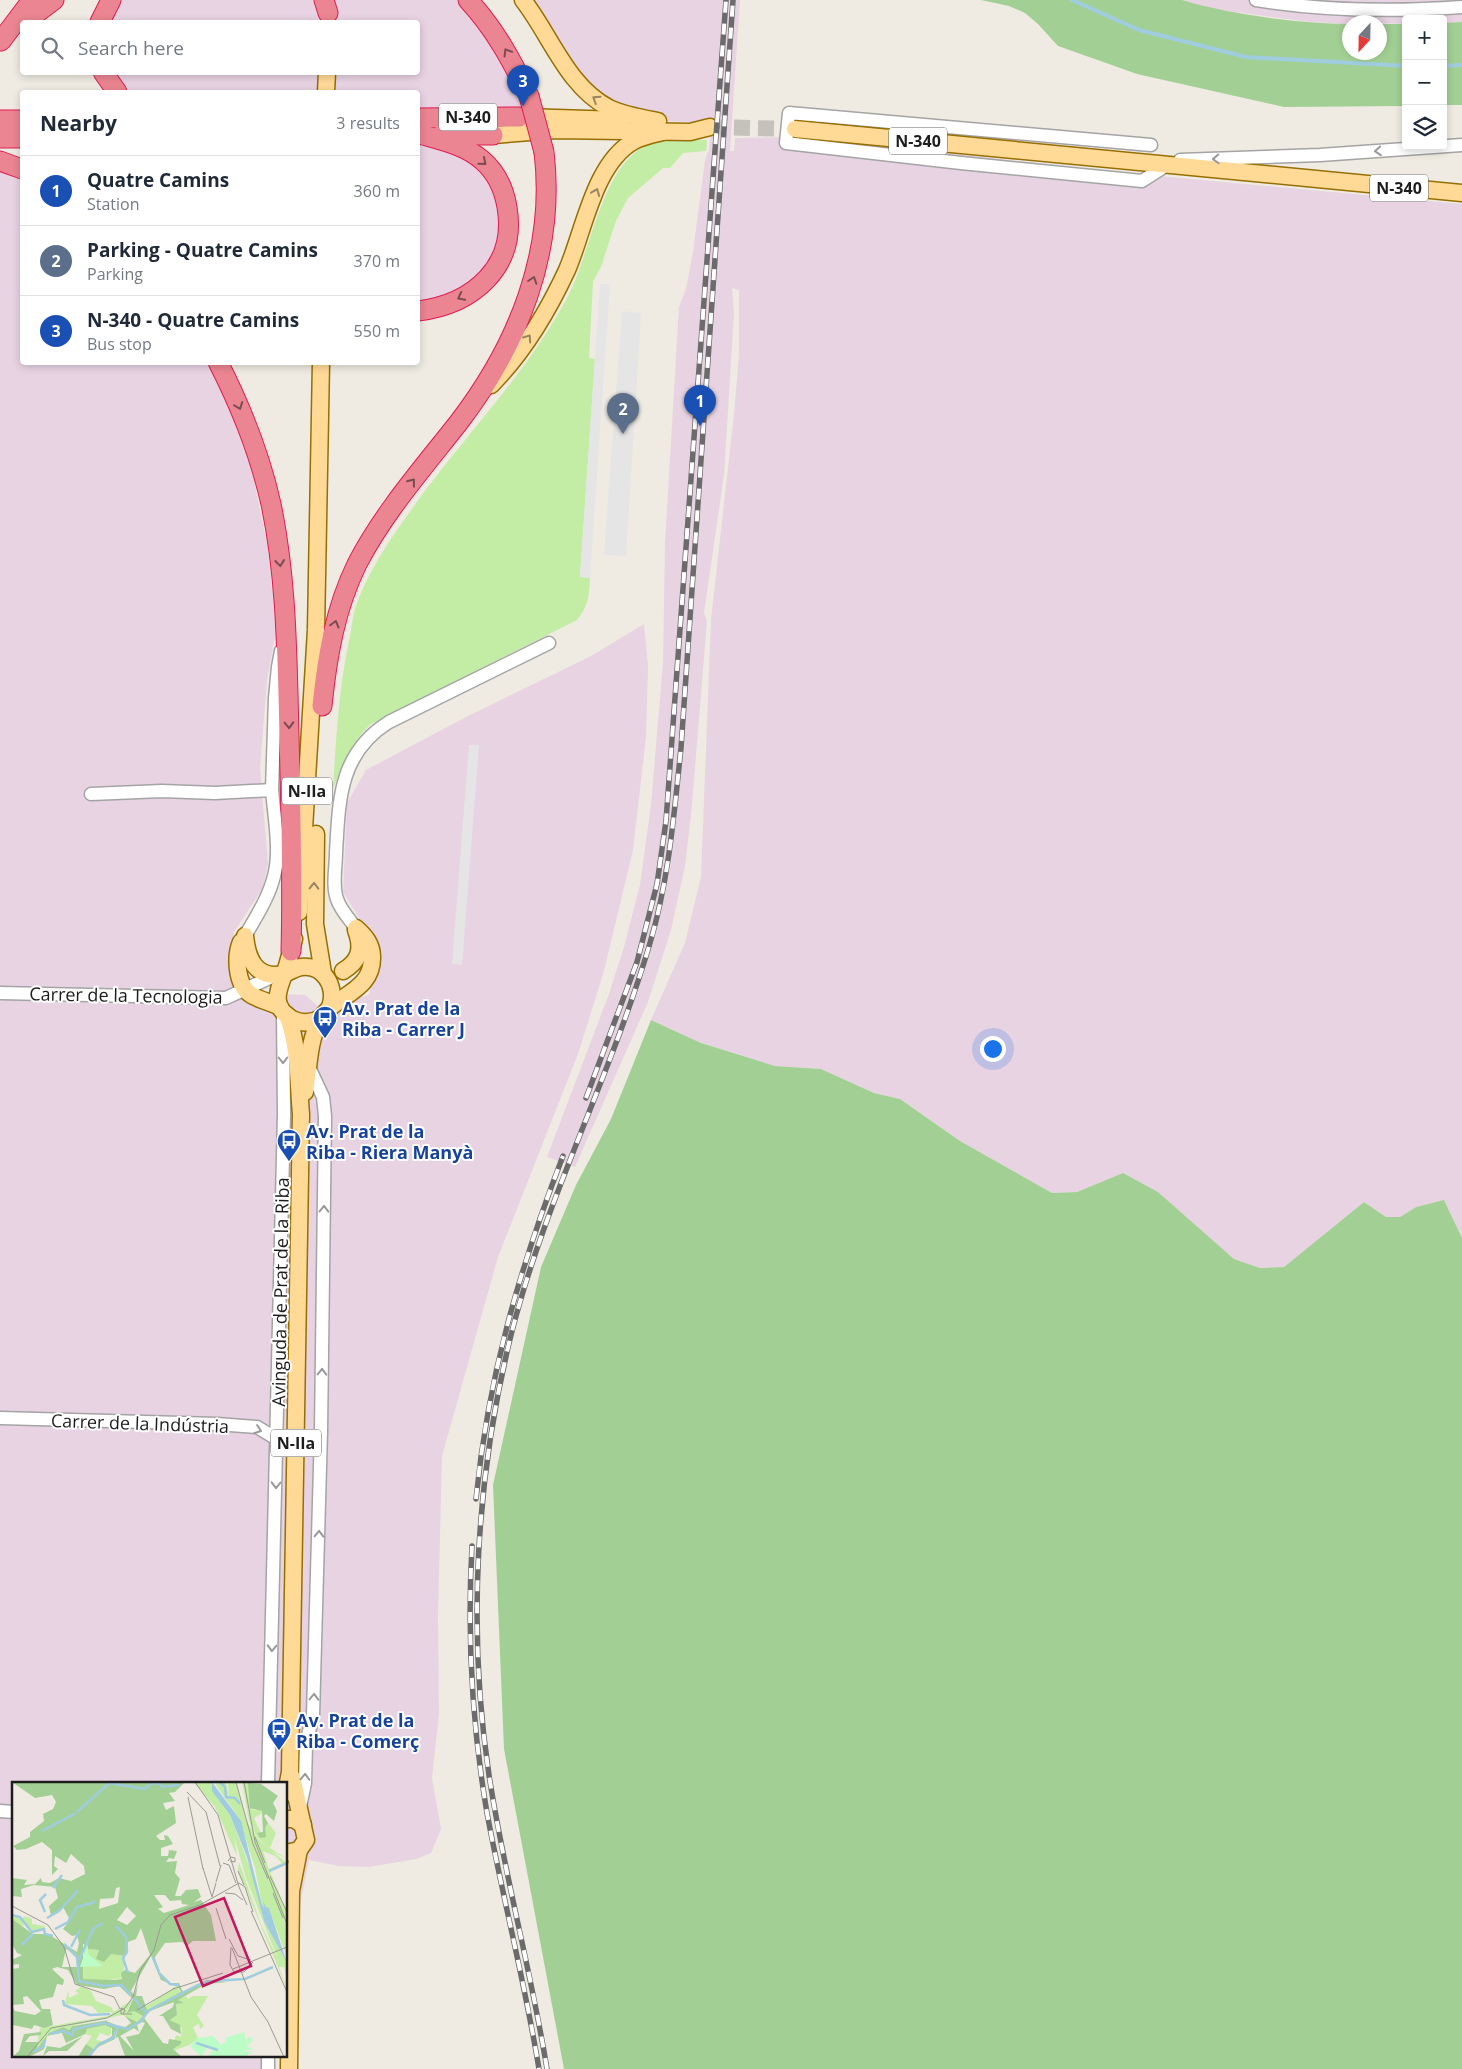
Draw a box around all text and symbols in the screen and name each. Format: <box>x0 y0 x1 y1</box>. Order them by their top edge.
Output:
north arrow <box>1342 15 1387 60</box>
map controls <box>1402 15 1447 150</box>
button: + <box>1402 15 1447 60</box>
search box <box>20 20 420 75</box>
icon: search <box>38 34 66 62</box>
text: Search here <box>78 35 184 61</box>
one-way arrow <box>504 49 514 58</box>
button: − <box>1402 60 1447 105</box>
pin: 3 <box>507 65 539 106</box>
one-way arrow <box>592 96 601 106</box>
road number: N-340 <box>439 104 497 130</box>
button: layers <box>1402 105 1447 150</box>
text: Nearby <box>40 109 117 137</box>
text: 3 results <box>336 112 400 134</box>
road number: N-340 <box>889 128 947 154</box>
one-way arrow <box>1374 146 1382 157</box>
one-way arrow <box>1212 153 1220 164</box>
one-way arrow <box>477 156 486 165</box>
text: Quatre Camins <box>87 167 229 193</box>
road number: N-340 <box>1370 174 1428 202</box>
text: 1 <box>51 180 61 202</box>
text: 360 m <box>354 180 400 202</box>
one-way arrow <box>589 188 600 197</box>
text: Station <box>87 193 140 215</box>
text: Parking - Quatre Camins <box>87 237 318 263</box>
text: 2 <box>51 250 61 272</box>
text: 370 m <box>354 250 400 272</box>
text: Parking <box>87 263 143 285</box>
one-way arrow <box>528 277 538 285</box>
one-way arrow <box>457 291 466 301</box>
text: N-340 - Quatre Camins <box>87 307 299 333</box>
text: 3 <box>51 320 61 342</box>
text: 550 m <box>354 320 400 342</box>
text: Bus stop <box>87 333 152 355</box>
one-way arrow <box>522 335 531 344</box>
pin: 1 <box>684 385 716 426</box>
pin: 2 <box>607 393 639 434</box>
one-way arrow <box>233 401 243 410</box>
one-way arrow <box>406 479 414 488</box>
one-way arrow <box>274 559 285 567</box>
one-way arrow <box>329 619 340 628</box>
one-way arrow <box>283 721 294 729</box>
road number: N-IIa <box>282 778 332 804</box>
one-way arrow <box>309 881 319 889</box>
street label: Carrer de la Tecnologia <box>29 981 223 1009</box>
place label: Av. Prat de la Riba - Carrer J <box>342 996 465 1041</box>
bus stop icon: Av. Prat de la Riba - Carrer J <box>312 1005 338 1039</box>
your location <box>980 1036 1006 1062</box>
one-way arrow <box>278 1057 288 1065</box>
place label: Av. Prat de la Riba - Riera Manyà <box>306 1119 473 1164</box>
bus stop icon: Av. Prat de la Riba - Riera Manyà <box>276 1128 302 1162</box>
street label: Avinguda de Prat de la Riba <box>266 1177 294 1407</box>
one-way arrow <box>319 1205 329 1212</box>
one-way arrow <box>317 1367 327 1375</box>
street label: Carrer de la Indústria <box>51 1408 229 1438</box>
one-way arrow <box>253 1424 262 1434</box>
road number: N-IIa <box>271 1430 321 1456</box>
one-way arrow <box>271 1482 281 1489</box>
one-way arrow <box>313 1530 324 1538</box>
one-way arrow <box>266 1644 277 1652</box>
one-way arrow <box>309 1692 319 1700</box>
place label: Av. Prat de la Riba - Comerç <box>296 1708 419 1753</box>
bus stop icon: Av. Prat de la Riba - Comerç <box>266 1717 292 1751</box>
one-way arrow <box>299 1772 310 1780</box>
inset map <box>12 1782 288 2056</box>

